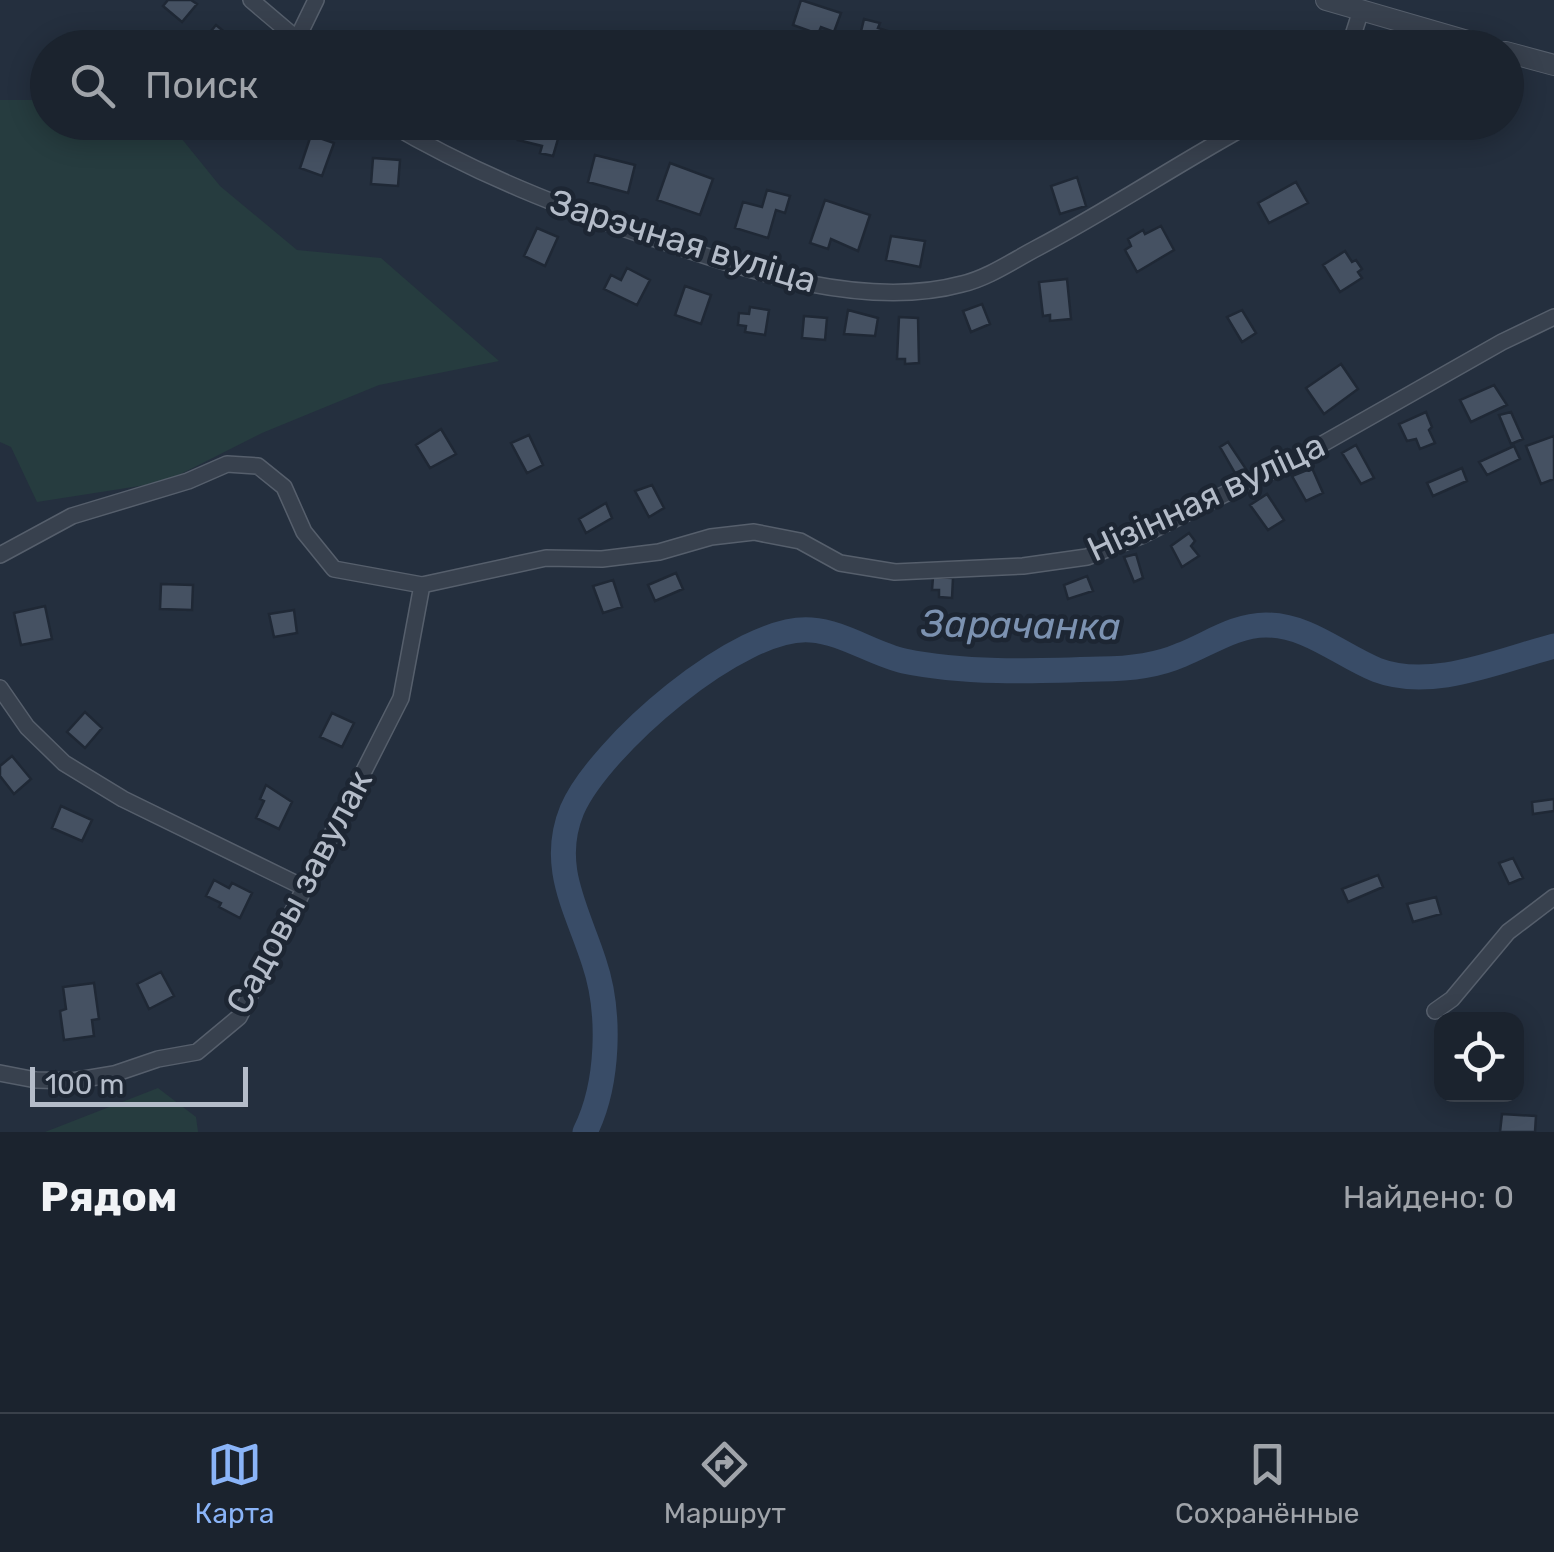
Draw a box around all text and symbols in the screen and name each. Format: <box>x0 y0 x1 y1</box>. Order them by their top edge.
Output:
search box <box>30 30 1524 140</box>
icon: search <box>65 58 120 113</box>
text: Поиск <box>145 62 258 108</box>
street label: Зарэчная вуліца <box>545 181 821 301</box>
street label: Нізінная вуліца <box>1081 424 1331 570</box>
water label: Зарачанка <box>920 600 1121 650</box>
street label: Садовы завулак <box>217 763 381 1021</box>
map controls <box>1434 1012 1524 1102</box>
button: locate <box>1434 1012 1524 1102</box>
scale bar <box>30 1062 248 1106</box>
text: 100 m <box>45 1068 124 1101</box>
text: Рядом <box>40 1172 177 1222</box>
text: Найдено: 0 <box>1343 1178 1514 1216</box>
tab: Карта <box>195 1437 274 1530</box>
tab: Маршрут <box>664 1437 786 1530</box>
tab: Сохранённые <box>1175 1437 1359 1530</box>

